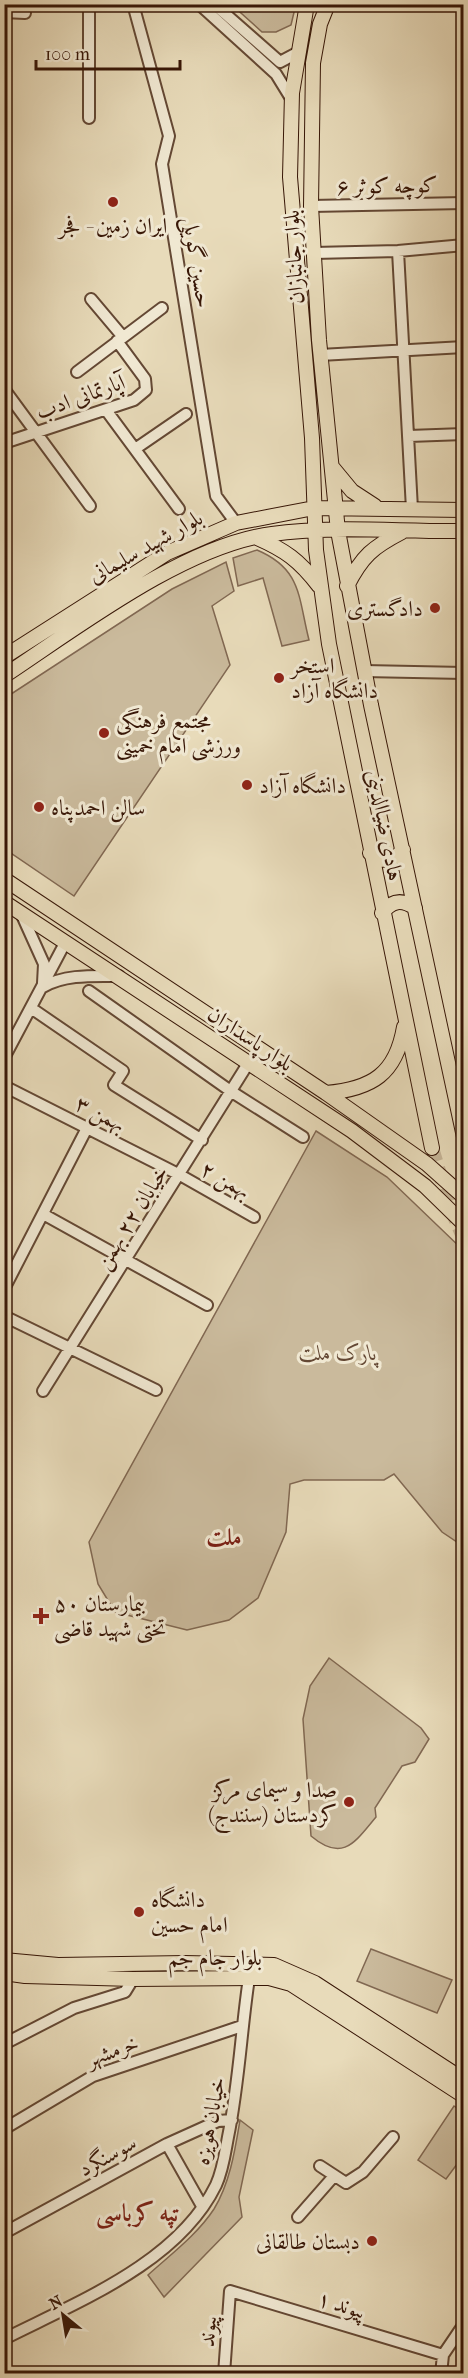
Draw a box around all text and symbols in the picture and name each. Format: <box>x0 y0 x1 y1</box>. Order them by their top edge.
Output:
scale bar <box>36 33 180 71</box>
text: 100 m <box>45 44 90 65</box>
street label: کوچه کوثر ۶ <box>336 172 438 202</box>
marker: ایران زمین - فجر <box>106 195 120 209</box>
street label: بلوار جانبازان <box>279 209 309 305</box>
place label: ایران زمین - فجر <box>57 213 167 240</box>
street label: حسین گویلی <box>174 215 217 310</box>
street label: آپارتمانی ادب <box>32 367 132 428</box>
street label: بلوار شهید سلیمانی <box>84 505 208 590</box>
place label: دادگستری <box>347 596 423 622</box>
marker: دادگستری <box>428 601 442 615</box>
place label: استخر دانشگاه آزاد <box>289 653 378 704</box>
marker: استخر دانشگاه آزاد <box>272 671 286 685</box>
place label: مجتمع فرهنگی ورزشی امام خمینی <box>116 707 241 765</box>
marker: مجتمع فرهنگی ورزشی امام خمینی <box>97 726 111 740</box>
street label: هادی ضیاالدینی <box>360 767 409 883</box>
place label: دانشگاه آزاد <box>259 772 346 799</box>
marker: دانشگاه آزاد <box>240 778 254 792</box>
place label: سالن احمدپناه <box>51 795 145 823</box>
marker: سالن احمدپناه <box>32 800 46 814</box>
street label: بلوار پاسداران <box>201 1001 298 1080</box>
street label: بهمن ۳ <box>70 1090 130 1139</box>
street label: بهمن ۲ <box>195 1156 255 1206</box>
street label: خیابان ۲۲ بهمن <box>90 1161 176 1275</box>
park label: پارک ملت <box>299 1340 379 1369</box>
district label: ملت <box>206 1523 242 1551</box>
place label: بیمارستان ۵۰ تختی شهید قاضی <box>54 1591 166 1644</box>
marker: بیمارستان ۵۰ تختی شهید قاضی <box>32 1607 50 1625</box>
place label: صدا و سیمای مرکز کردستان (سنندج) <box>208 1777 337 1834</box>
marker: صدا و سیمای مرکز کردستان (سنندج) <box>342 1795 356 1809</box>
place label: دانشگاه امام حسین <box>151 1886 228 1944</box>
marker: دانشگاه امام حسین <box>132 1905 146 1919</box>
street label: بلوار جام جم <box>168 1945 262 1978</box>
street label: خرمشهر <box>81 2030 142 2074</box>
street label: خیابان هویزه <box>189 2075 231 2167</box>
street label: سوسنگرد <box>74 2129 141 2182</box>
district label: تپه کرباسی <box>96 2199 180 2230</box>
place label: دبستان طالقانی <box>256 2229 360 2255</box>
marker: دبستان طالقانی <box>365 2234 379 2248</box>
north arrow <box>33 2285 93 2345</box>
street label: پیوند ۱ <box>314 2285 369 2327</box>
text: N <box>46 2291 67 2314</box>
street label: پیوند <box>194 2314 224 2348</box>

